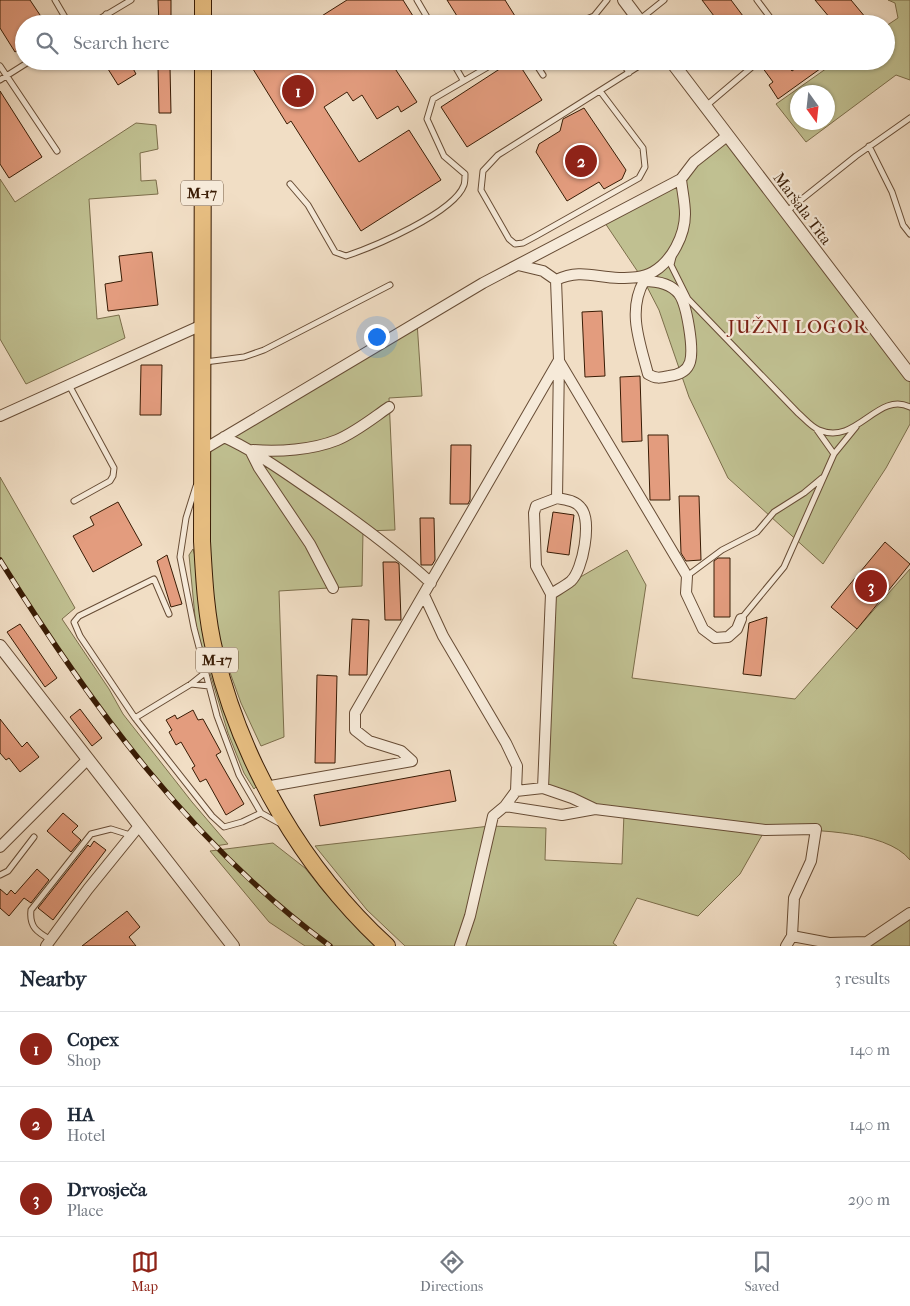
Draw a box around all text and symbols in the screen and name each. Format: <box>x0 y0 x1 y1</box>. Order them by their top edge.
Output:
search box <box>15 15 895 70</box>
icon: search <box>33 29 61 57</box>
text: Search here <box>73 32 169 54</box>
pin: 1 <box>282 72 314 110</box>
north arrow <box>790 85 835 130</box>
pin: 2 <box>565 142 597 180</box>
street label: Maršala Tita <box>769 168 836 249</box>
road number: M-17 <box>181 180 223 206</box>
district label: JUŽNI LOGOR <box>726 315 868 338</box>
your location <box>364 324 390 350</box>
pin: 3 <box>855 567 887 605</box>
road number: M-17 <box>196 648 238 672</box>
text: Nearby <box>20 967 86 991</box>
text: 3 results <box>834 969 890 988</box>
text: Copex <box>67 1029 119 1051</box>
text: 1 <box>33 1040 39 1059</box>
text: 140 m <box>849 1040 890 1059</box>
text: Shop <box>67 1051 101 1070</box>
text: HA <box>67 1104 94 1126</box>
text: 2 <box>32 1115 40 1134</box>
text: 140 m <box>849 1115 890 1134</box>
text: Hotel <box>67 1126 105 1145</box>
text: Drvosječa <box>67 1179 147 1201</box>
text: 3 <box>33 1190 39 1209</box>
text: 290 m <box>848 1190 890 1209</box>
text: Place <box>67 1201 103 1220</box>
tab: Map <box>131 1248 159 1295</box>
tab: Directions <box>420 1248 483 1295</box>
tab: Saved <box>745 1248 779 1295</box>

